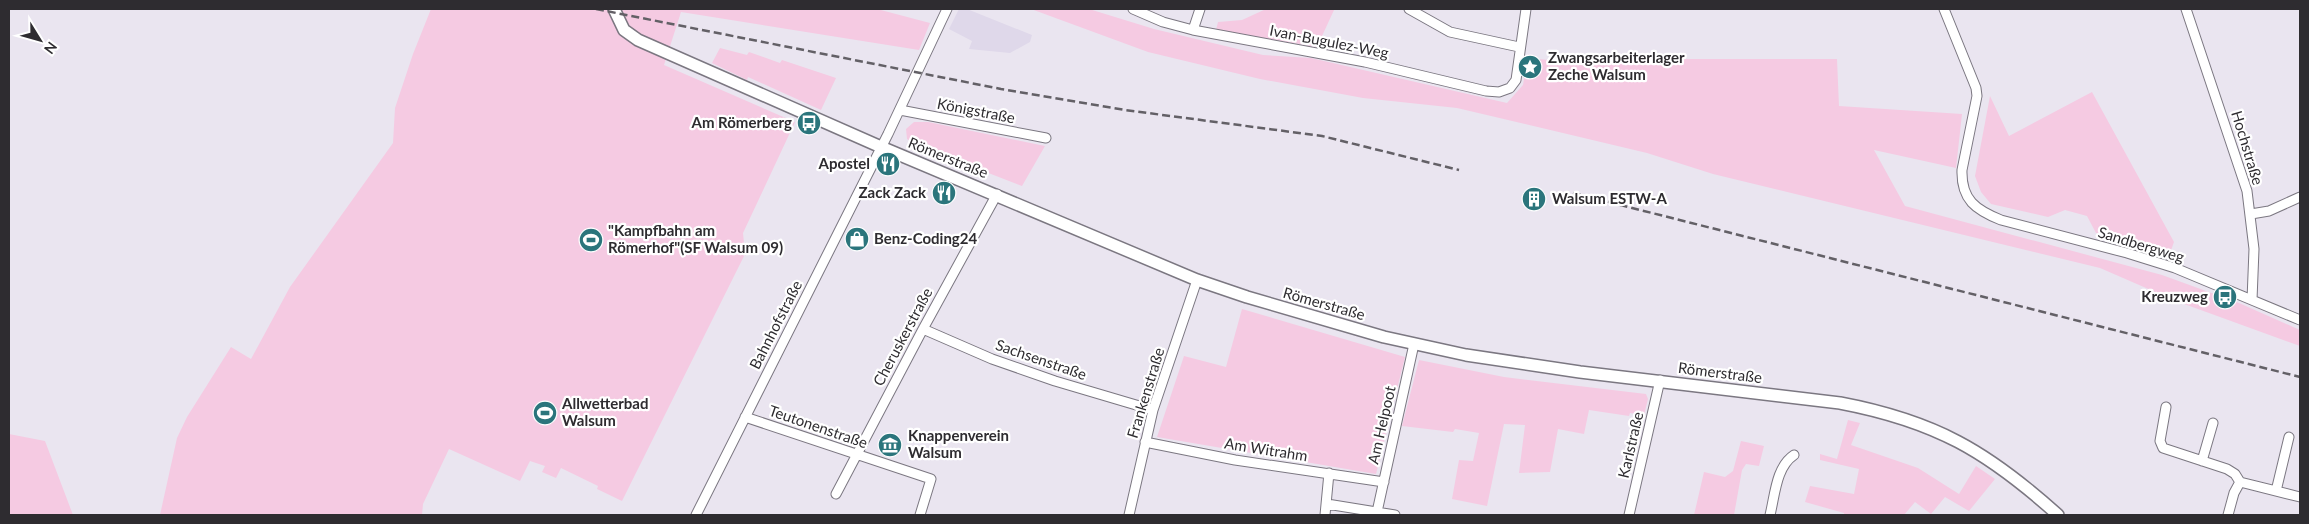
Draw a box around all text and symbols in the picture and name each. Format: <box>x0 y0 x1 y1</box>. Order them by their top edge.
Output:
north arrow <box>15 15 65 65</box>
street label: Ivan-Bugulez-Weg <box>1268 21 1390 61</box>
text: N <box>41 39 61 58</box>
place label: Zwangsarbeiterlager Zeche Walsum <box>1548 48 1685 83</box>
place icon: Zwangsarbeiterlager Zeche Walsum <box>1517 54 1543 80</box>
street label: Königstraße <box>936 94 1017 126</box>
street label: Hochstraße <box>2228 108 2268 187</box>
bus stop icon: Am Römerberg <box>796 110 822 136</box>
place label: Am Römerberg <box>691 113 792 131</box>
street label: Römerstraße <box>906 133 991 181</box>
restaurant icon: Apostel <box>875 151 901 177</box>
place label: Apostel <box>818 154 870 172</box>
restaurant icon: Zack Zack <box>931 180 957 206</box>
place label: Zack Zack <box>859 183 927 201</box>
building icon: Walsum ESTW-A <box>1521 186 1547 212</box>
place label: Walsum ESTW-A <box>1552 189 1667 207</box>
place label: "Kampfbahn am Römerhof"(SF Walsum 09) <box>608 221 783 256</box>
street label: Sandbergweg <box>2096 222 2187 266</box>
shop icon: Benz-Coding24 <box>844 226 870 252</box>
sports icon: "Kampfbahn am Römerhof"(SF Walsum 09) <box>578 227 604 253</box>
place label: Benz-Coding24 <box>874 229 977 247</box>
street label: Bahnhofstraße <box>745 277 805 372</box>
street label: Römerstraße <box>1281 283 1367 323</box>
street label: Cheruskerstraße <box>869 284 936 389</box>
bus stop icon: Kreuzweg <box>2212 284 2238 310</box>
place label: Kreuzweg <box>2141 287 2208 305</box>
street label: Sachsenstraße <box>993 335 1089 383</box>
street label: Frankenstraße <box>1123 345 1167 440</box>
street label: Römerstraße <box>1677 358 1763 386</box>
street label: Am Helpoot <box>1363 383 1399 466</box>
place label: Allwetterbad Walsum <box>561 394 648 429</box>
sports icon: Allwetterbad Walsum <box>532 400 558 426</box>
street label: Teutonenstraße <box>767 401 870 451</box>
street label: Karlstraße <box>1614 410 1646 480</box>
place label: Knappenverein Walsum <box>908 426 1009 461</box>
museum icon: Knappenverein Walsum <box>877 432 903 458</box>
street label: Am Witrahm <box>1223 434 1309 464</box>

